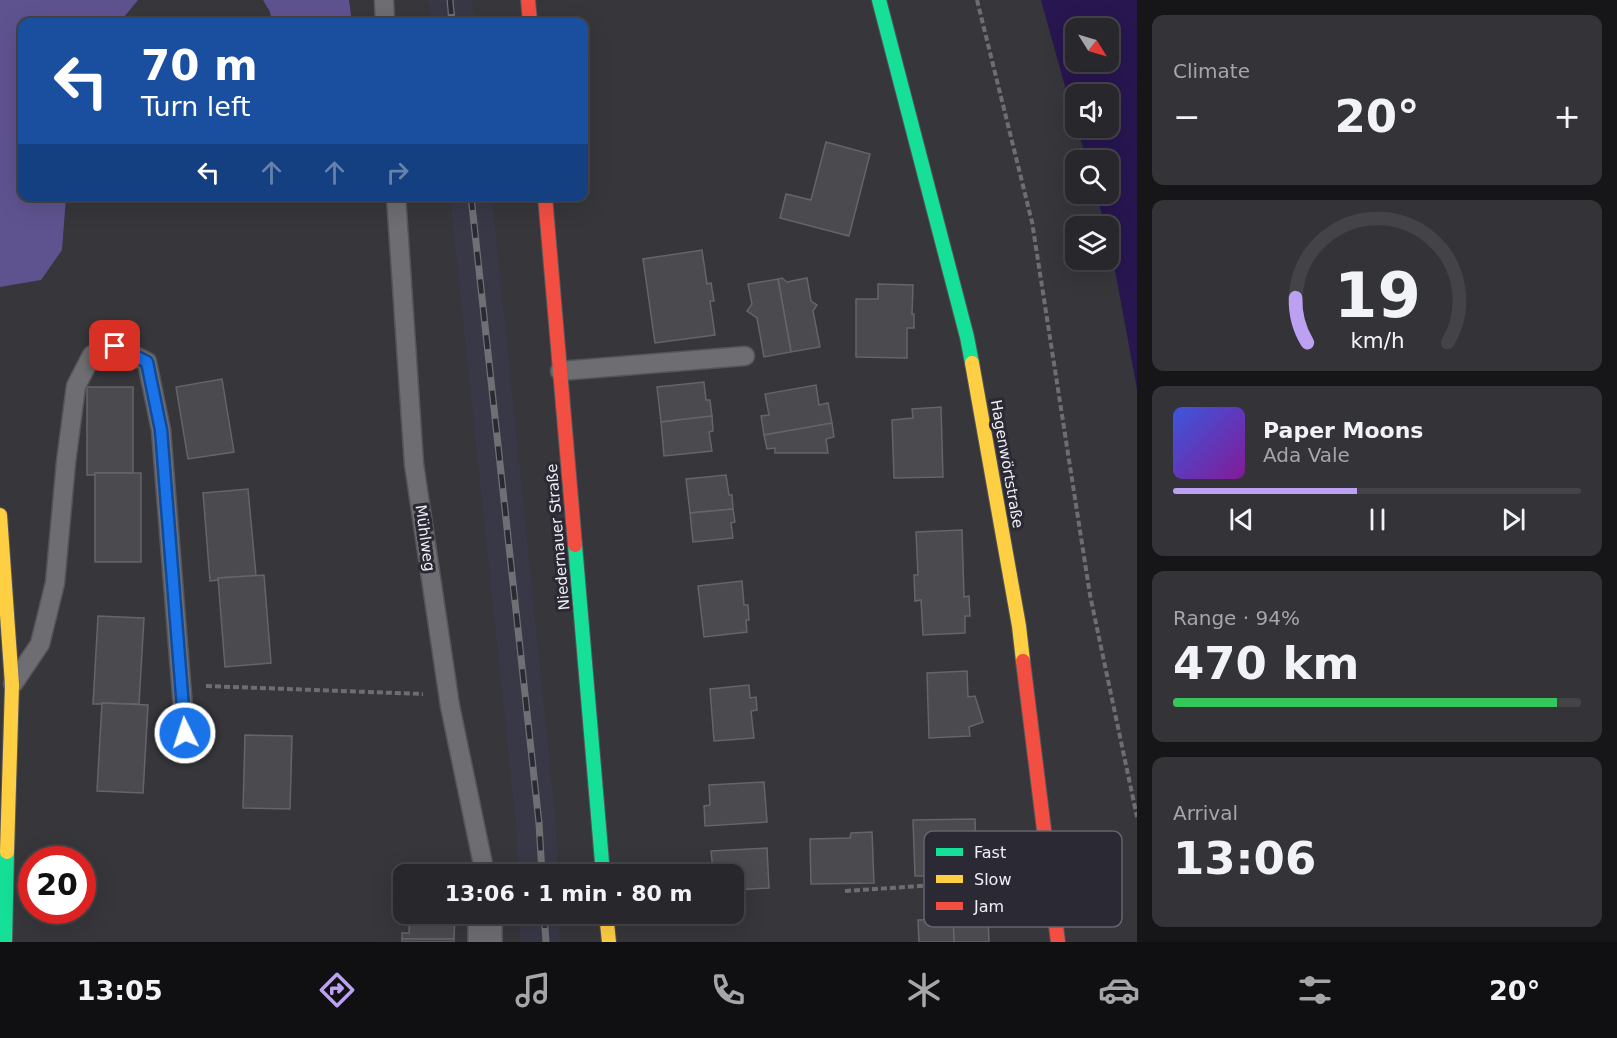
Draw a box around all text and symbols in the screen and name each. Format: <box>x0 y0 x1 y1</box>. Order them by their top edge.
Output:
north arrow <box>1065 18 1119 72</box>
map controls <box>1065 18 1119 270</box>
text: 70 m <box>141 41 258 90</box>
icon: left <box>42 42 120 120</box>
text: Climate <box>1173 59 1250 83</box>
button: sound <box>1065 84 1119 138</box>
text: 20° <box>1334 90 1420 143</box>
text: Turn left <box>141 91 251 122</box>
text: − <box>1173 97 1201 136</box>
text: + <box>1553 97 1581 136</box>
button: search <box>1065 150 1119 204</box>
icon: left <box>192 156 225 189</box>
icon: ahead <box>255 156 288 189</box>
icon: ahead <box>318 156 351 189</box>
icon: right <box>381 156 414 189</box>
button: layers <box>1065 216 1119 270</box>
text: 19 <box>1334 259 1420 332</box>
pin <box>89 320 140 371</box>
text: km/h <box>1350 328 1404 353</box>
icon: arrive <box>98 329 131 362</box>
street label: Hagenwörtstraße <box>987 398 1027 530</box>
text: Paper Moons <box>1263 418 1423 443</box>
text: Ada Vale <box>1263 443 1350 467</box>
street label: Niedernauer Straße <box>543 463 573 611</box>
street label: Mühlweg <box>411 503 439 573</box>
icon: previous <box>1225 503 1258 536</box>
icon: pause <box>1361 503 1394 536</box>
icon: next <box>1497 503 1530 536</box>
text: Range · 94% <box>1173 606 1300 630</box>
text: 470 km <box>1173 637 1359 690</box>
position arrow <box>153 701 217 765</box>
text: Arrival <box>1173 801 1238 825</box>
legend <box>924 831 1122 927</box>
text: 13:06 <box>1173 832 1316 885</box>
text: Fast <box>974 843 1006 862</box>
speed limit sign: 20 <box>18 846 96 924</box>
text: Slow <box>974 870 1011 889</box>
text: 13:06 · 1 min · 80 m <box>445 881 692 906</box>
text: Jam <box>973 897 1004 916</box>
icon: directions <box>316 969 358 1011</box>
icon: music <box>512 969 554 1011</box>
icon: phone <box>707 969 749 1011</box>
icon: climate <box>903 969 945 1011</box>
icon: car <box>1098 969 1140 1011</box>
icon: filters <box>1294 969 1336 1011</box>
text: 13:05 <box>77 975 163 1006</box>
text: 20° <box>1489 975 1540 1006</box>

